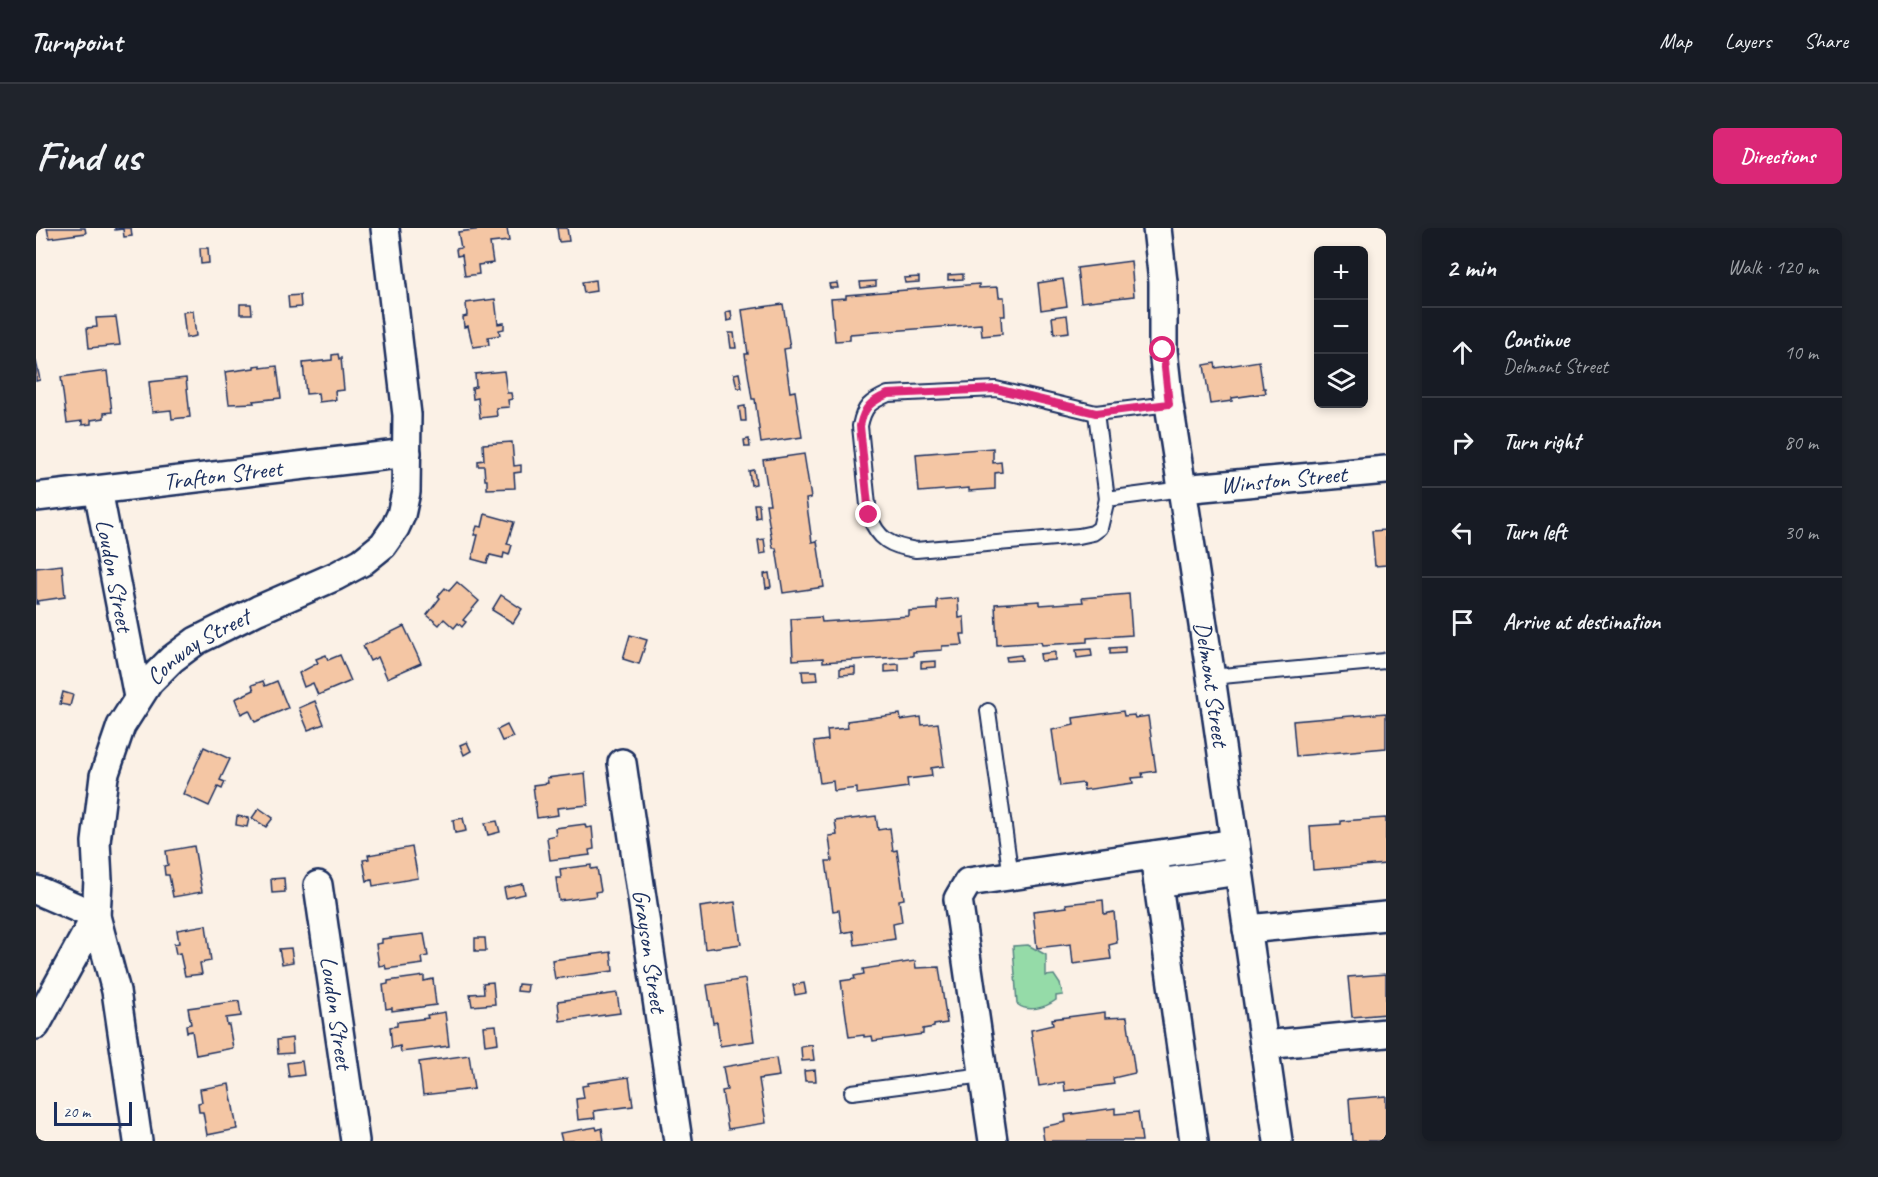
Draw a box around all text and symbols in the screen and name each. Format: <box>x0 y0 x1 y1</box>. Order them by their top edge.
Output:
text: Turnpoint <box>30 24 122 59</box>
text: Map <box>1659 28 1692 54</box>
text: Layers <box>1725 28 1771 54</box>
text: Share <box>1804 28 1848 54</box>
button: Directions <box>1713 128 1842 184</box>
text: Find us <box>36 130 141 183</box>
map controls <box>1314 246 1368 408</box>
button: + <box>1314 246 1368 300</box>
text: 2 min <box>1446 251 1496 284</box>
text: Walk · 120 m <box>1728 255 1818 280</box>
button: − <box>1314 300 1368 354</box>
text: Continue <box>1503 326 1569 354</box>
route start <box>1149 336 1175 362</box>
icon: ahead <box>1446 336 1479 369</box>
text: 10 m <box>1784 340 1818 365</box>
button: layers <box>1314 354 1368 408</box>
text: Delmont Street <box>1503 354 1608 379</box>
icon: right <box>1446 426 1479 459</box>
text: Turn right <box>1503 428 1580 456</box>
text: 80 m <box>1784 430 1818 455</box>
street label: Trafton Street <box>162 453 286 497</box>
street label: Winston Street <box>1219 459 1350 500</box>
route end <box>855 501 881 527</box>
icon: left <box>1446 516 1479 549</box>
street label: Loudon Street <box>89 517 140 636</box>
text: Turn left <box>1503 518 1567 546</box>
text: 30 m <box>1784 520 1818 545</box>
street label: Conway Street <box>140 600 257 691</box>
icon: arrive <box>1446 606 1479 639</box>
text: Arrive at destination <box>1503 608 1660 636</box>
street label: Delmont Street <box>1188 620 1236 750</box>
street label: Grayson Street <box>626 887 674 1017</box>
street label: Loudon Street <box>313 954 360 1073</box>
scale bar <box>54 1099 132 1126</box>
text: 20 m <box>63 1102 90 1122</box>

